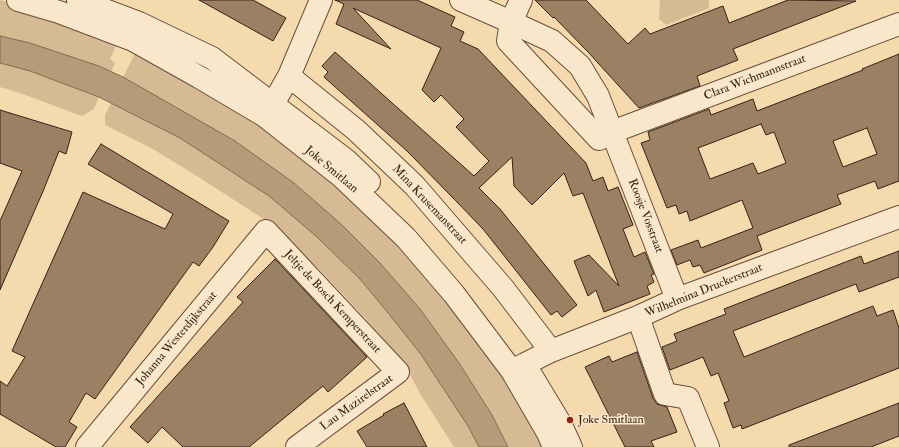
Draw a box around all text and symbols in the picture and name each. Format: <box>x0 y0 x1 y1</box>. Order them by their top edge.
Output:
street label: Clara Wichmannstraat <box>702 52 808 104</box>
street label: Joke Smitlaan <box>301 143 361 197</box>
street label: Mina Krusemanstraat <box>389 162 469 248</box>
street label: Roosje Vosstraat <box>624 177 666 255</box>
street label: Jeltje de Bosch Kemperstraat <box>280 247 384 357</box>
street label: Wilhelmina Druckerstraat <box>643 261 765 321</box>
street label: Johanna Westerdijkstraat <box>133 289 221 389</box>
street label: Lau Mazirelstraat <box>318 372 396 434</box>
place label: Joke Smitlaan <box>578 413 644 427</box>
marker: Joke Smitlaan <box>565 415 575 425</box>

